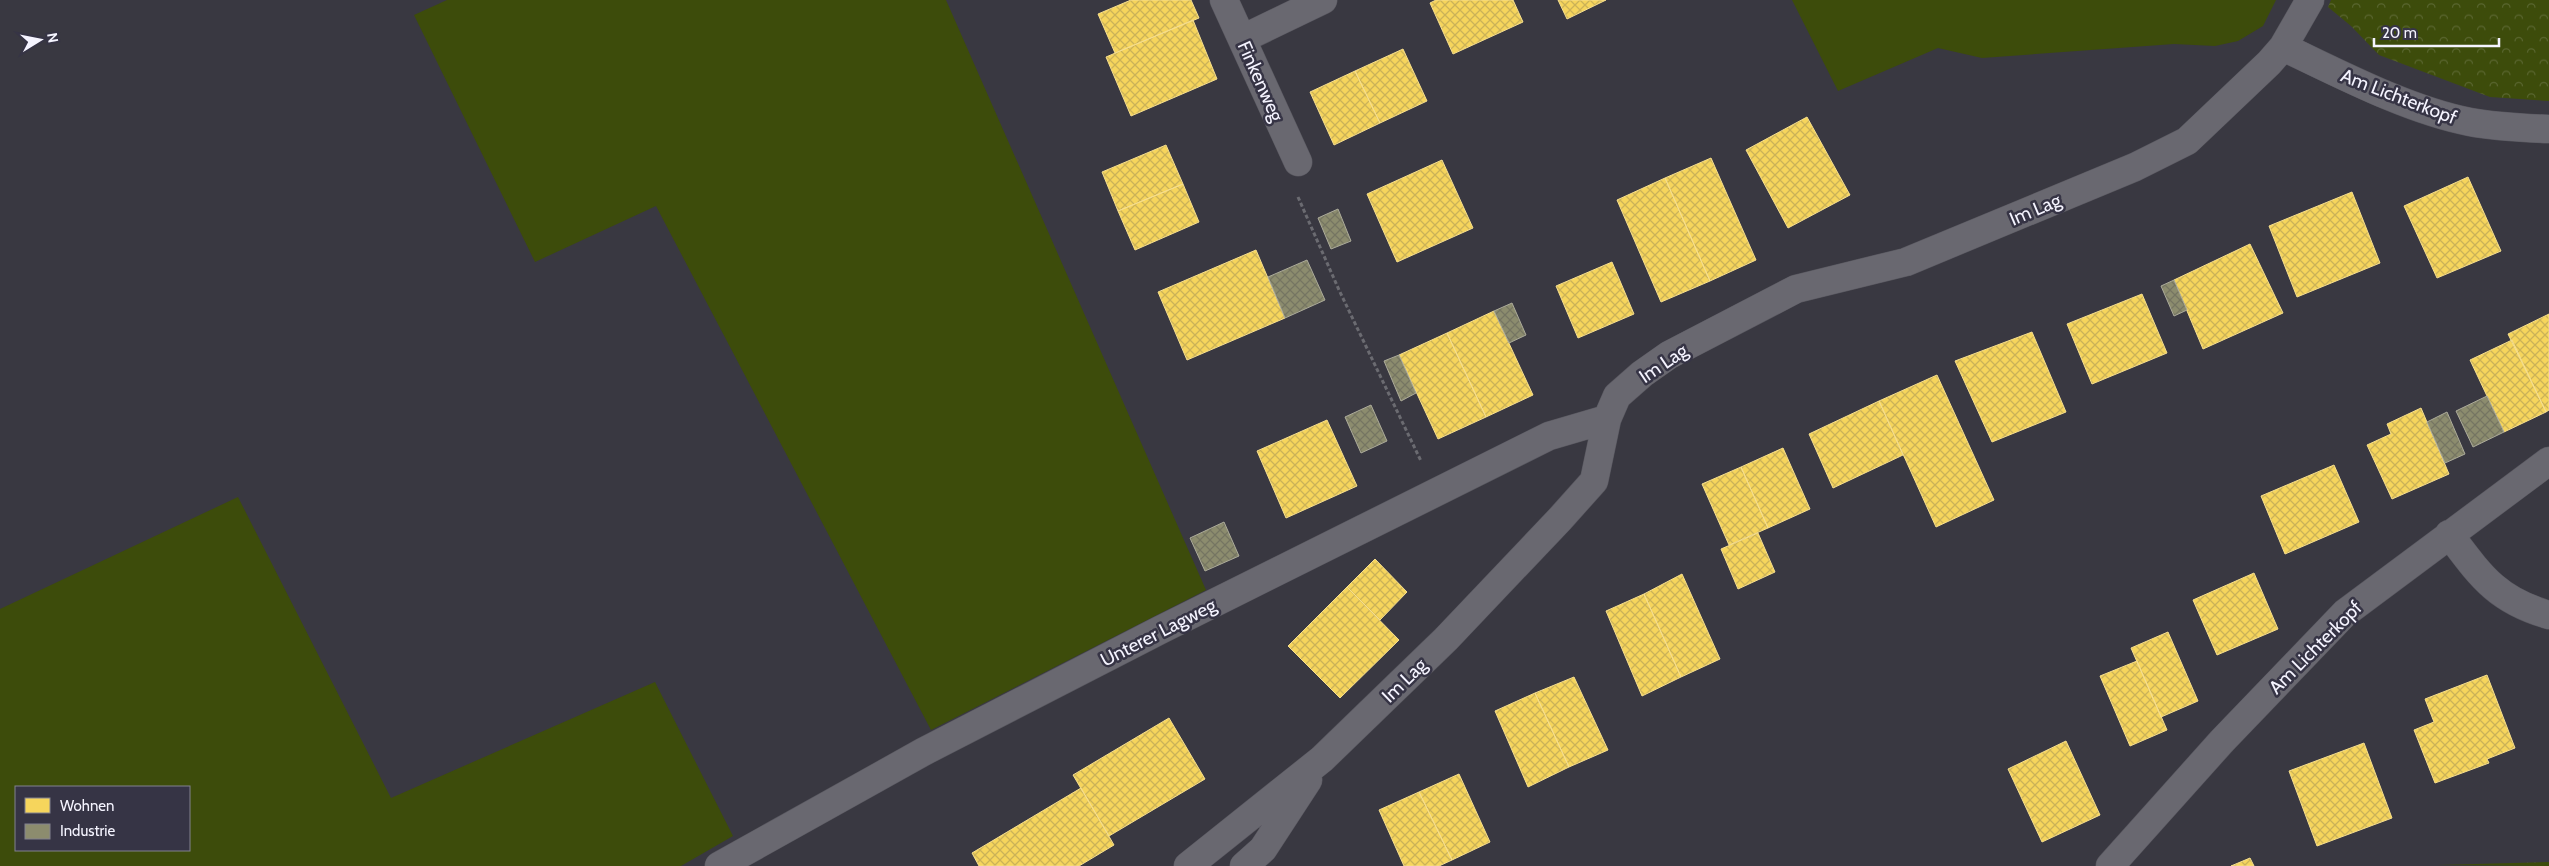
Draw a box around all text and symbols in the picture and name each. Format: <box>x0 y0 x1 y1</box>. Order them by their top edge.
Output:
north arrow <box>15 15 65 65</box>
scale bar <box>2374 15 2499 47</box>
text: 20 m <box>2382 24 2417 42</box>
text: N <box>43 31 63 44</box>
street label: Finkenweg <box>1233 37 1289 125</box>
street label: Am Lichterkopf <box>2338 64 2461 129</box>
street label: Im Lag <box>2006 188 2065 231</box>
street label: Im Lag <box>1635 339 1692 388</box>
street label: Unterer Lagweg <box>1097 593 1220 671</box>
street label: Am Lichterkopf <box>2264 595 2367 699</box>
street label: Im Lag <box>1377 653 1432 707</box>
legend <box>15 786 190 851</box>
text: Wohnen <box>60 797 114 815</box>
text: Industrie <box>60 822 115 840</box>

